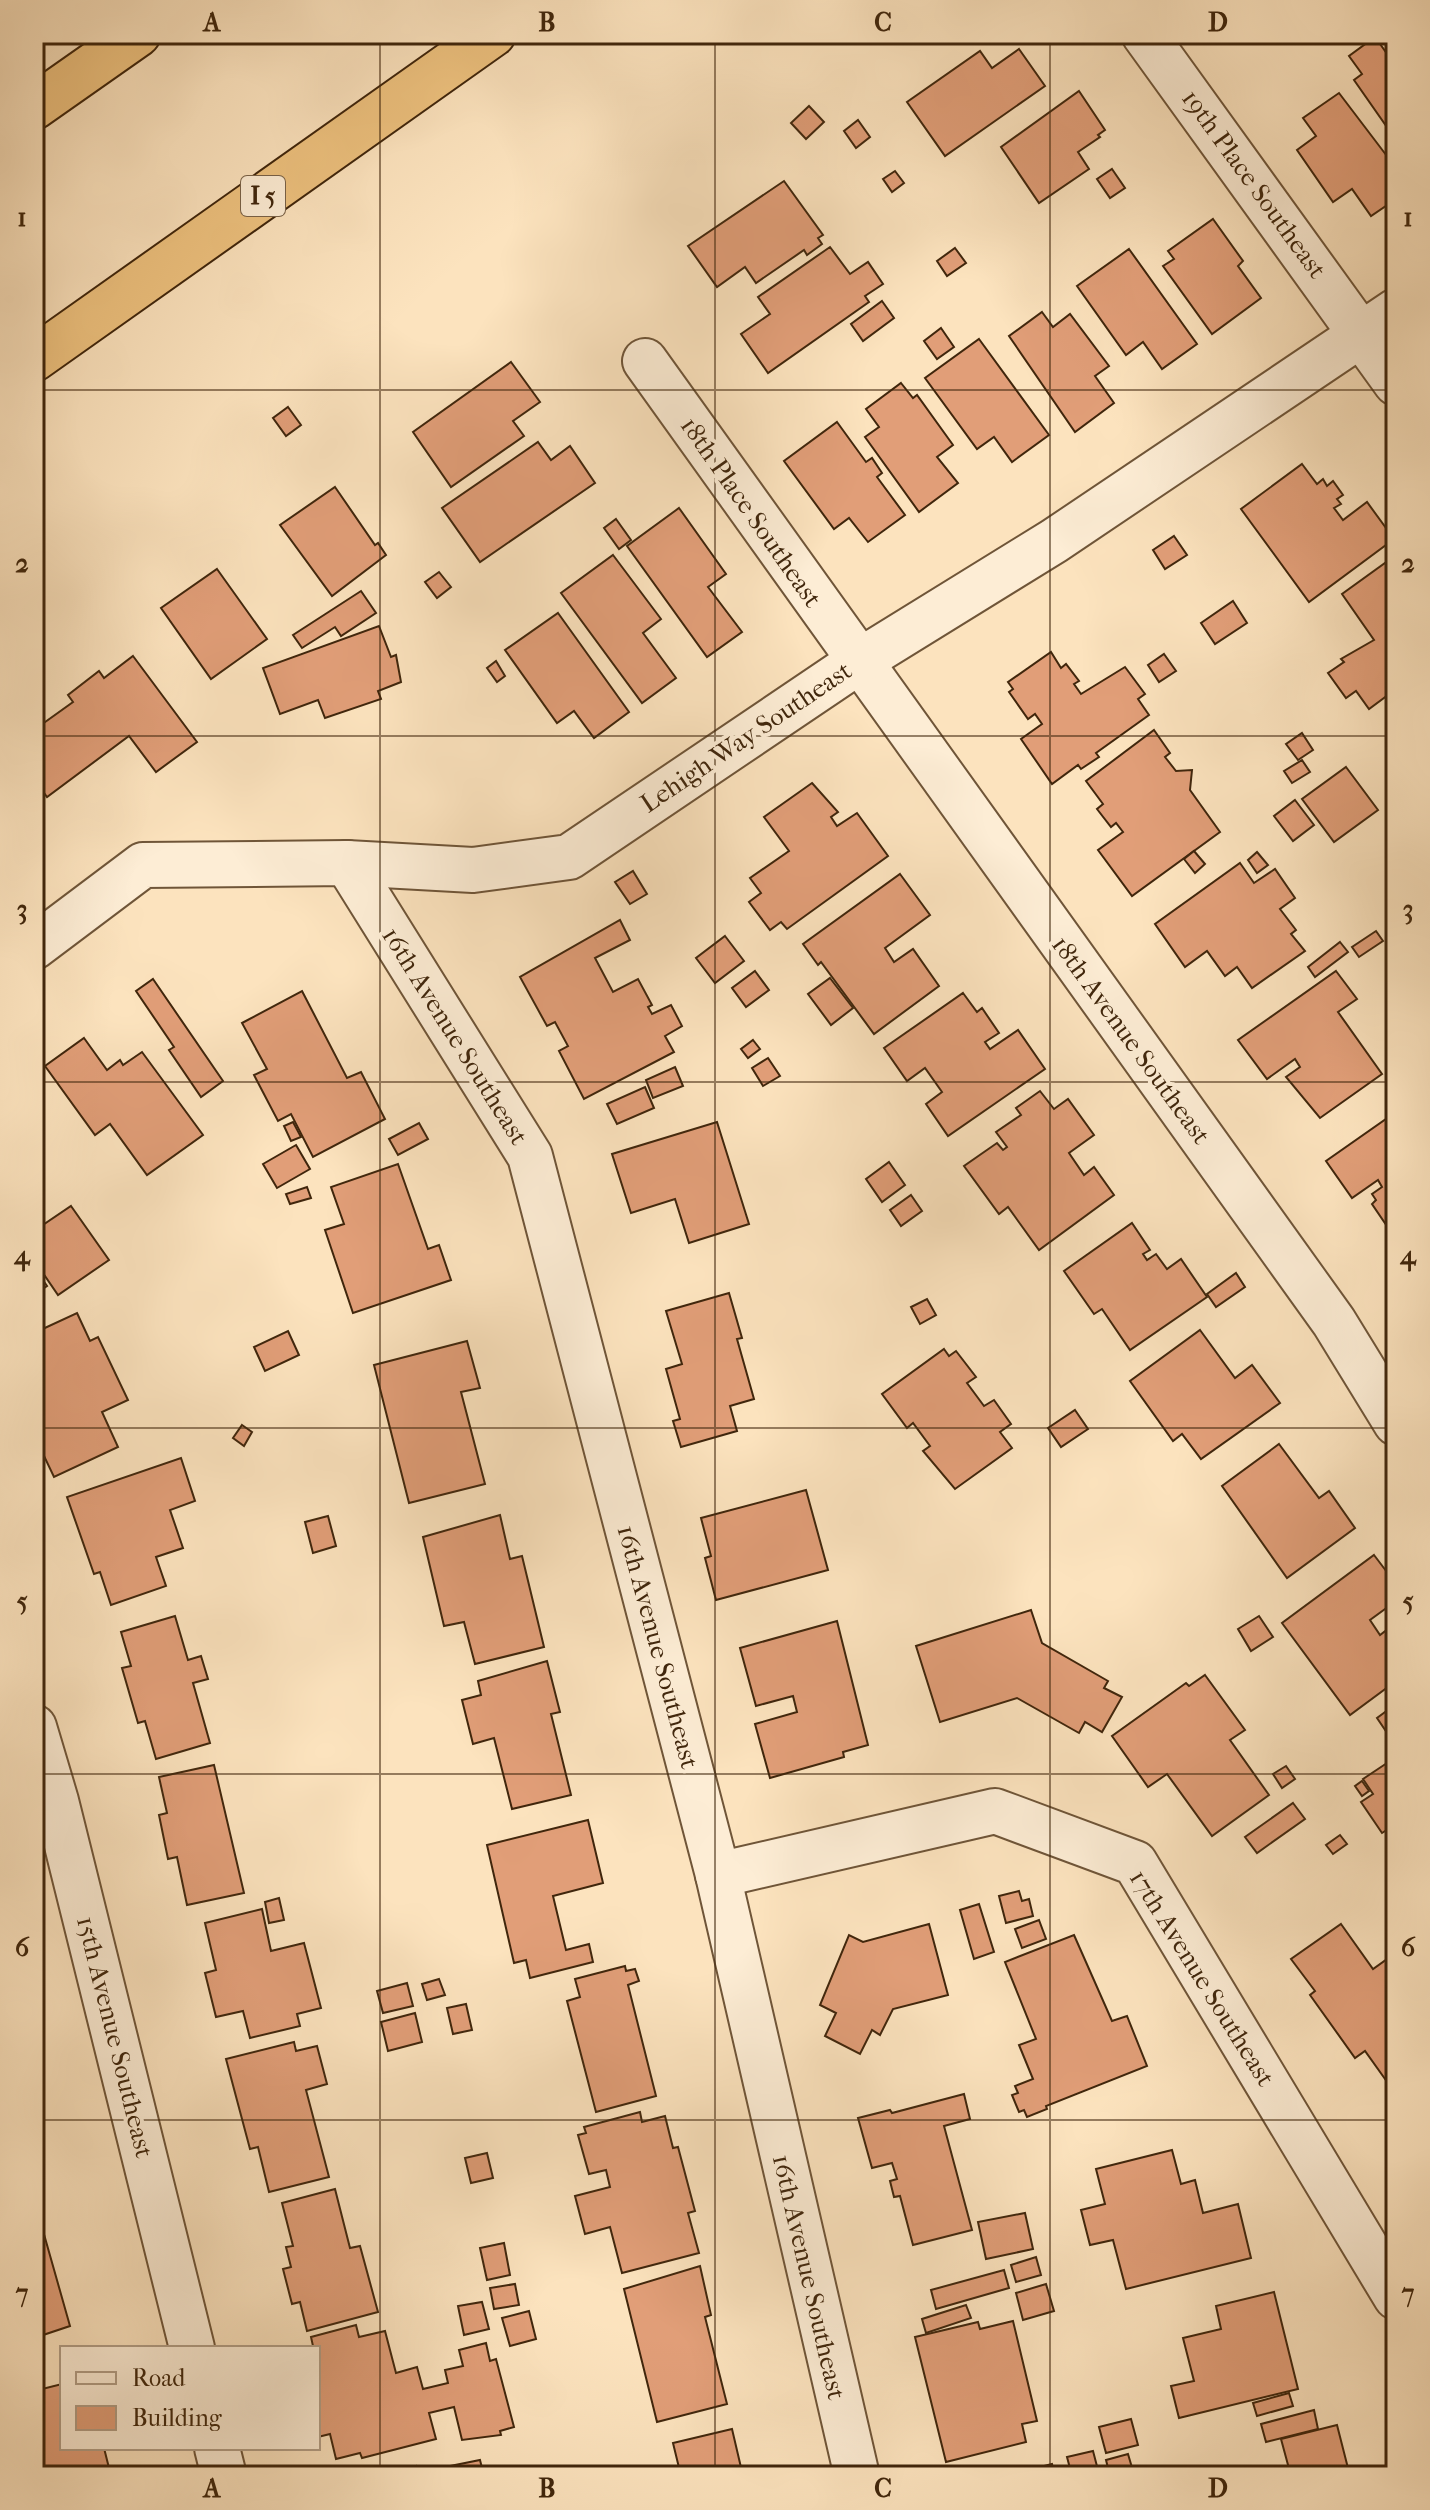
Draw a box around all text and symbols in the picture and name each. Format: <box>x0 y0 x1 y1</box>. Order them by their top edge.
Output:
text: A <box>202 7 222 38</box>
text: B <box>539 7 556 38</box>
text: C <box>874 7 892 38</box>
text: D <box>1208 7 1228 38</box>
street label: 19th Place Southeast <box>1175 84 1333 285</box>
road number: I 5 <box>241 176 285 216</box>
text: 1 <box>17 202 27 233</box>
text: 1 <box>1403 202 1413 233</box>
street label: 18th Place Southeast <box>674 411 829 614</box>
text: 2 <box>15 548 29 579</box>
text: 2 <box>1401 548 1415 579</box>
street label: Lehigh Way Southeast <box>634 654 858 819</box>
text: 3 <box>17 894 27 925</box>
text: 3 <box>1403 894 1413 925</box>
street label: 16th Avenue Southeast <box>375 921 535 1151</box>
street label: 18th Avenue Southeast <box>1045 930 1217 1151</box>
text: 4 <box>13 1240 31 1272</box>
text: 4 <box>1399 1240 1417 1272</box>
street label: 16th Avenue Southeast <box>611 1522 706 1773</box>
text: 5 <box>16 1586 28 1617</box>
text: 5 <box>1402 1586 1414 1617</box>
street label: 17th Avenue Southeast <box>1123 1864 1282 2093</box>
street label: 15th Avenue Southeast <box>70 1913 160 2162</box>
text: 6 <box>15 1932 30 1963</box>
text: 6 <box>1401 1932 1416 1963</box>
street label: 16th Avenue Southeast <box>766 2151 852 2403</box>
text: 7 <box>15 2278 29 2309</box>
text: 7 <box>1401 2278 1415 2309</box>
legend <box>60 2346 320 2450</box>
text: Road <box>132 2364 186 2392</box>
text: Building <box>132 2404 223 2432</box>
text: A <box>202 2473 222 2504</box>
text: B <box>539 2473 556 2504</box>
text: C <box>874 2473 892 2504</box>
text: D <box>1208 2473 1228 2504</box>

